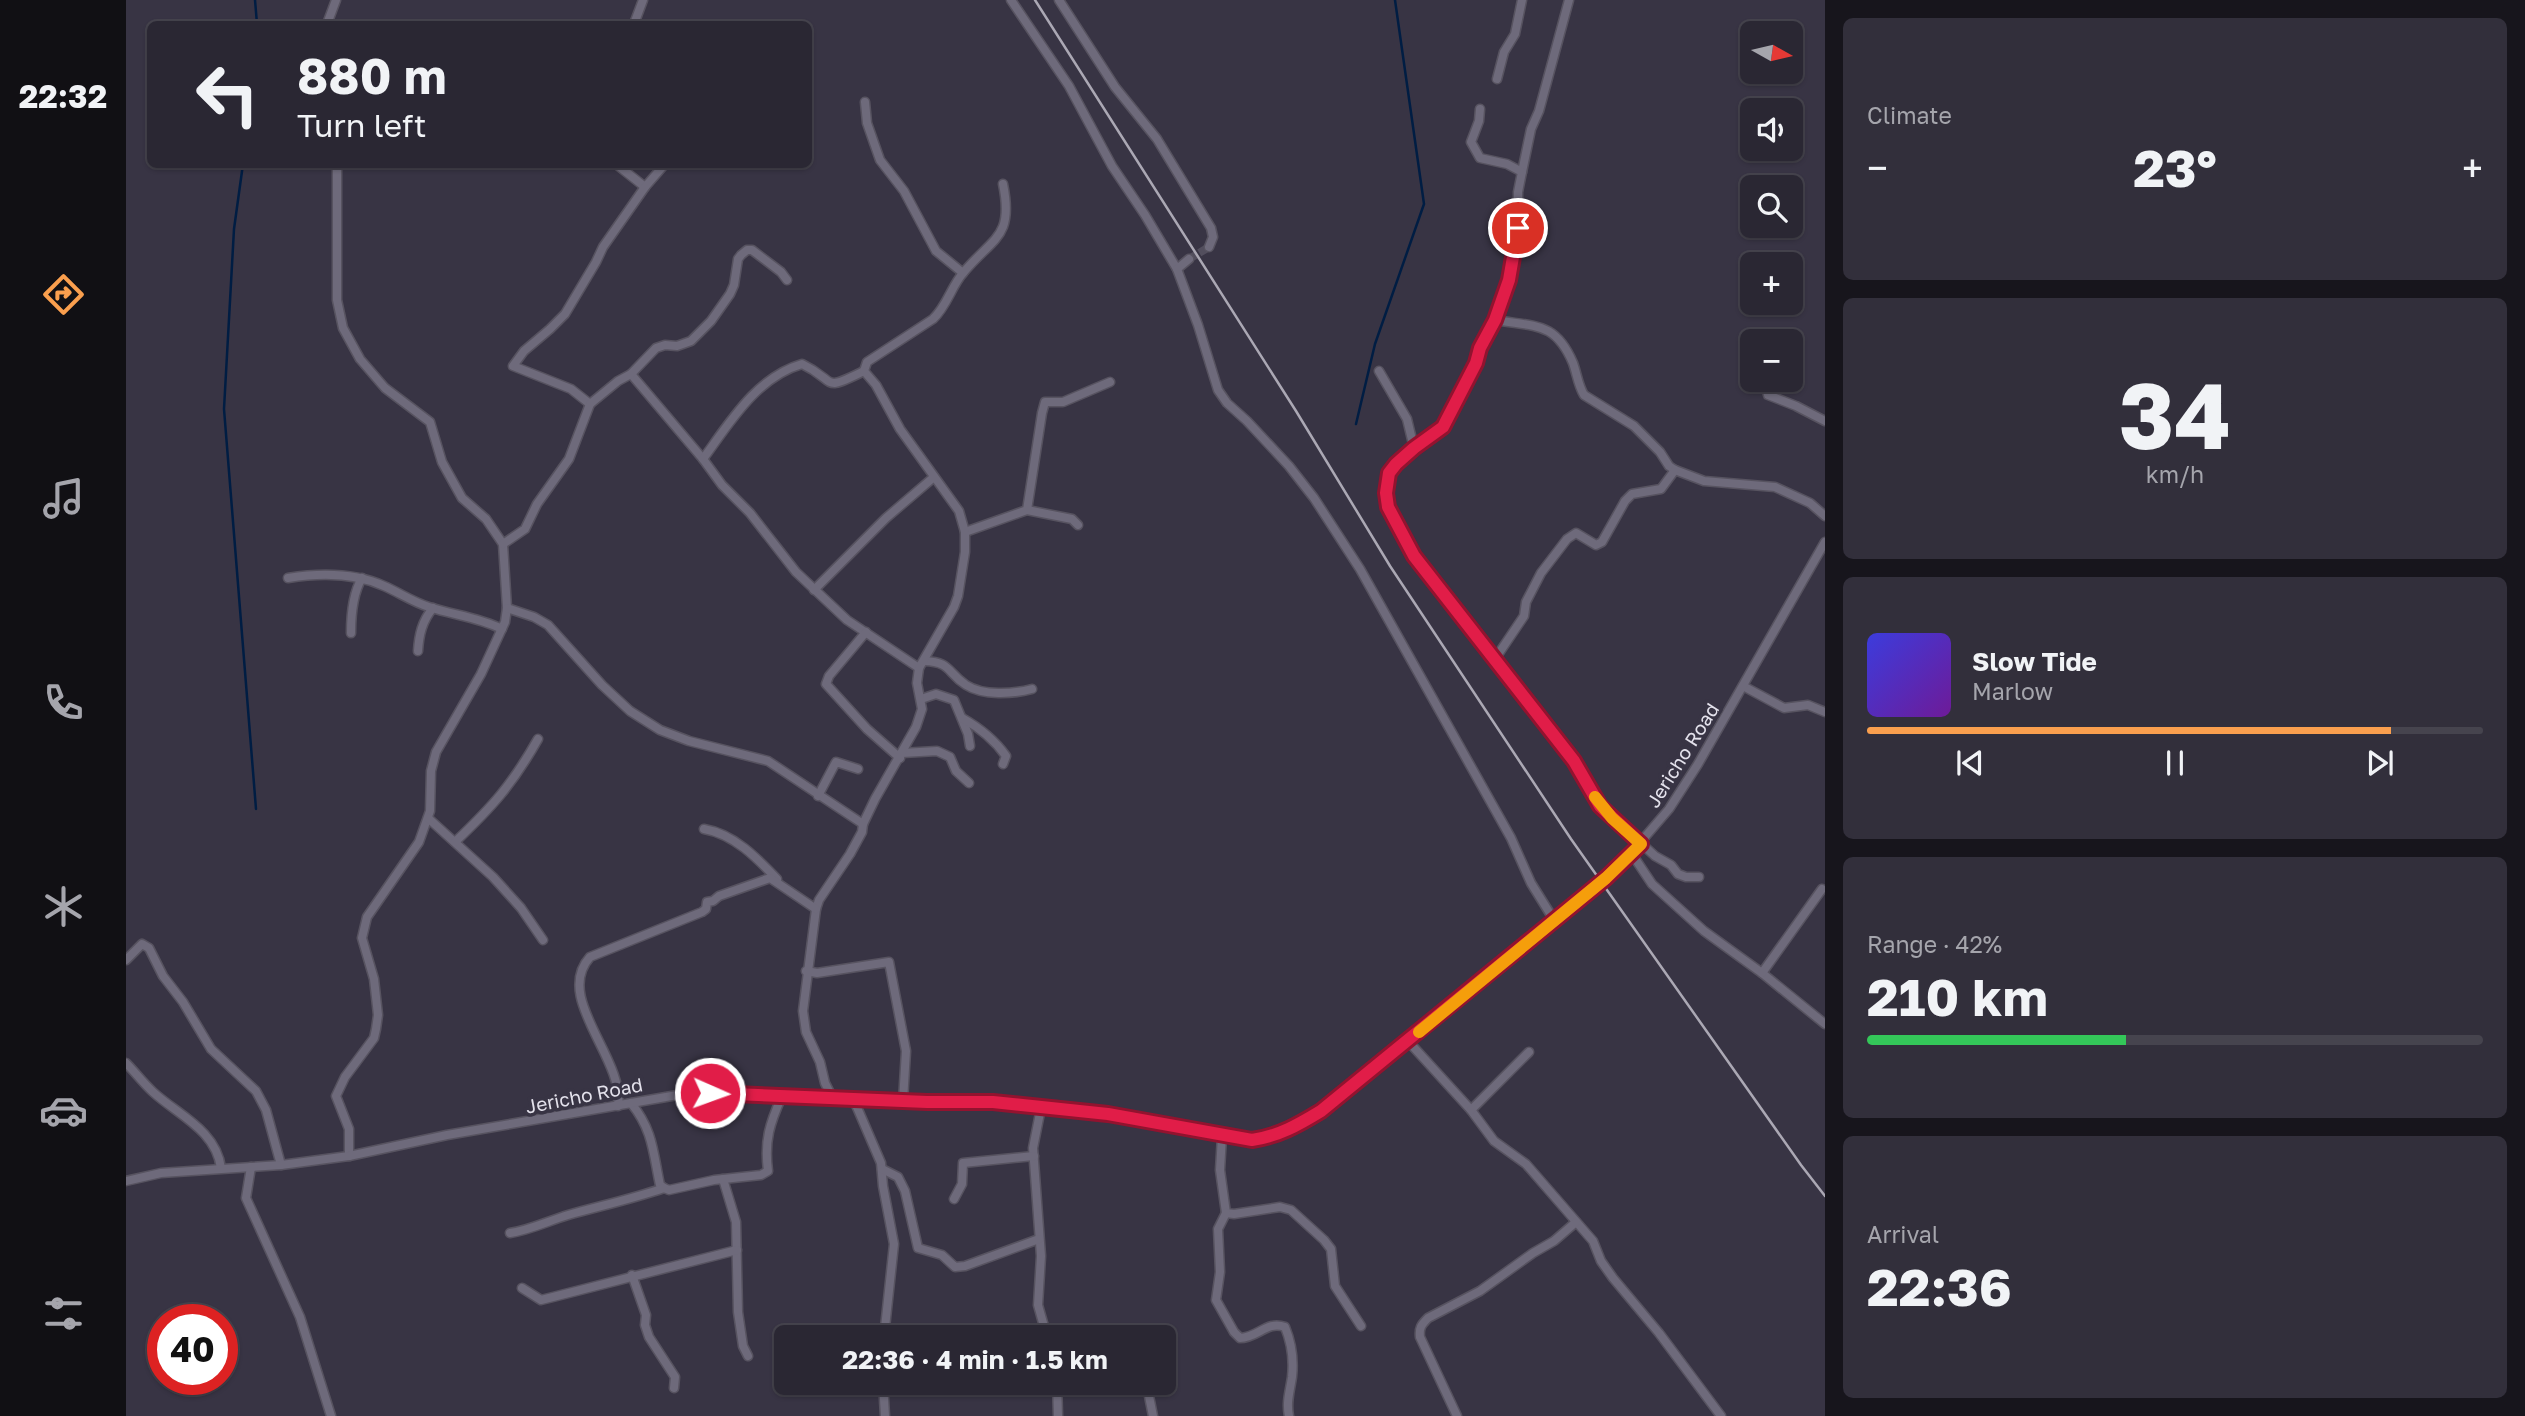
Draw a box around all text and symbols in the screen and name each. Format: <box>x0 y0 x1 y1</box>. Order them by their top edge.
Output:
north arrow <box>1740 21 1802 84</box>
map controls <box>1740 21 1803 392</box>
text: 880 m <box>297 46 447 105</box>
icon: left <box>182 49 273 140</box>
text: 22:32 <box>19 77 107 115</box>
button: sound <box>1740 98 1803 161</box>
text: Climate <box>1867 101 1952 129</box>
text: Turn left <box>297 106 426 144</box>
text: 23° <box>2133 136 2217 198</box>
text: − <box>1867 145 1888 190</box>
text: + <box>2462 145 2483 190</box>
button: search <box>1740 175 1803 238</box>
pin <box>1488 198 1548 258</box>
icon: arrive <box>1499 209 1537 247</box>
button: + <box>1740 252 1803 315</box>
icon: directions <box>39 270 88 319</box>
button: − <box>1740 329 1803 392</box>
text: 34 <box>2119 360 2231 469</box>
text: km/h <box>2146 460 2204 488</box>
icon: music <box>39 474 88 523</box>
text: Slow Tide <box>1972 646 2097 677</box>
text: Marlow <box>1972 677 2053 705</box>
icon: phone <box>39 678 88 727</box>
street label: Jericho Road <box>1641 699 1723 811</box>
icon: previous <box>1951 744 1989 782</box>
icon: pause <box>2156 744 2194 782</box>
icon: next <box>2361 744 2399 782</box>
icon: climate <box>39 882 88 931</box>
text: Range · 42% <box>1867 930 2002 958</box>
text: 210 km <box>1867 965 2048 1027</box>
position arrow <box>673 1056 747 1130</box>
street label: Jericho Road <box>523 1072 645 1118</box>
icon: car <box>39 1086 88 1135</box>
text: Arrival <box>1867 1220 1939 1248</box>
text: 22:36 <box>1867 1255 2012 1317</box>
icon: filters <box>39 1289 88 1338</box>
speed limit sign: 40 <box>147 1304 238 1395</box>
text: 22:36 · 4 min · 1.5 km <box>842 1344 1108 1375</box>

